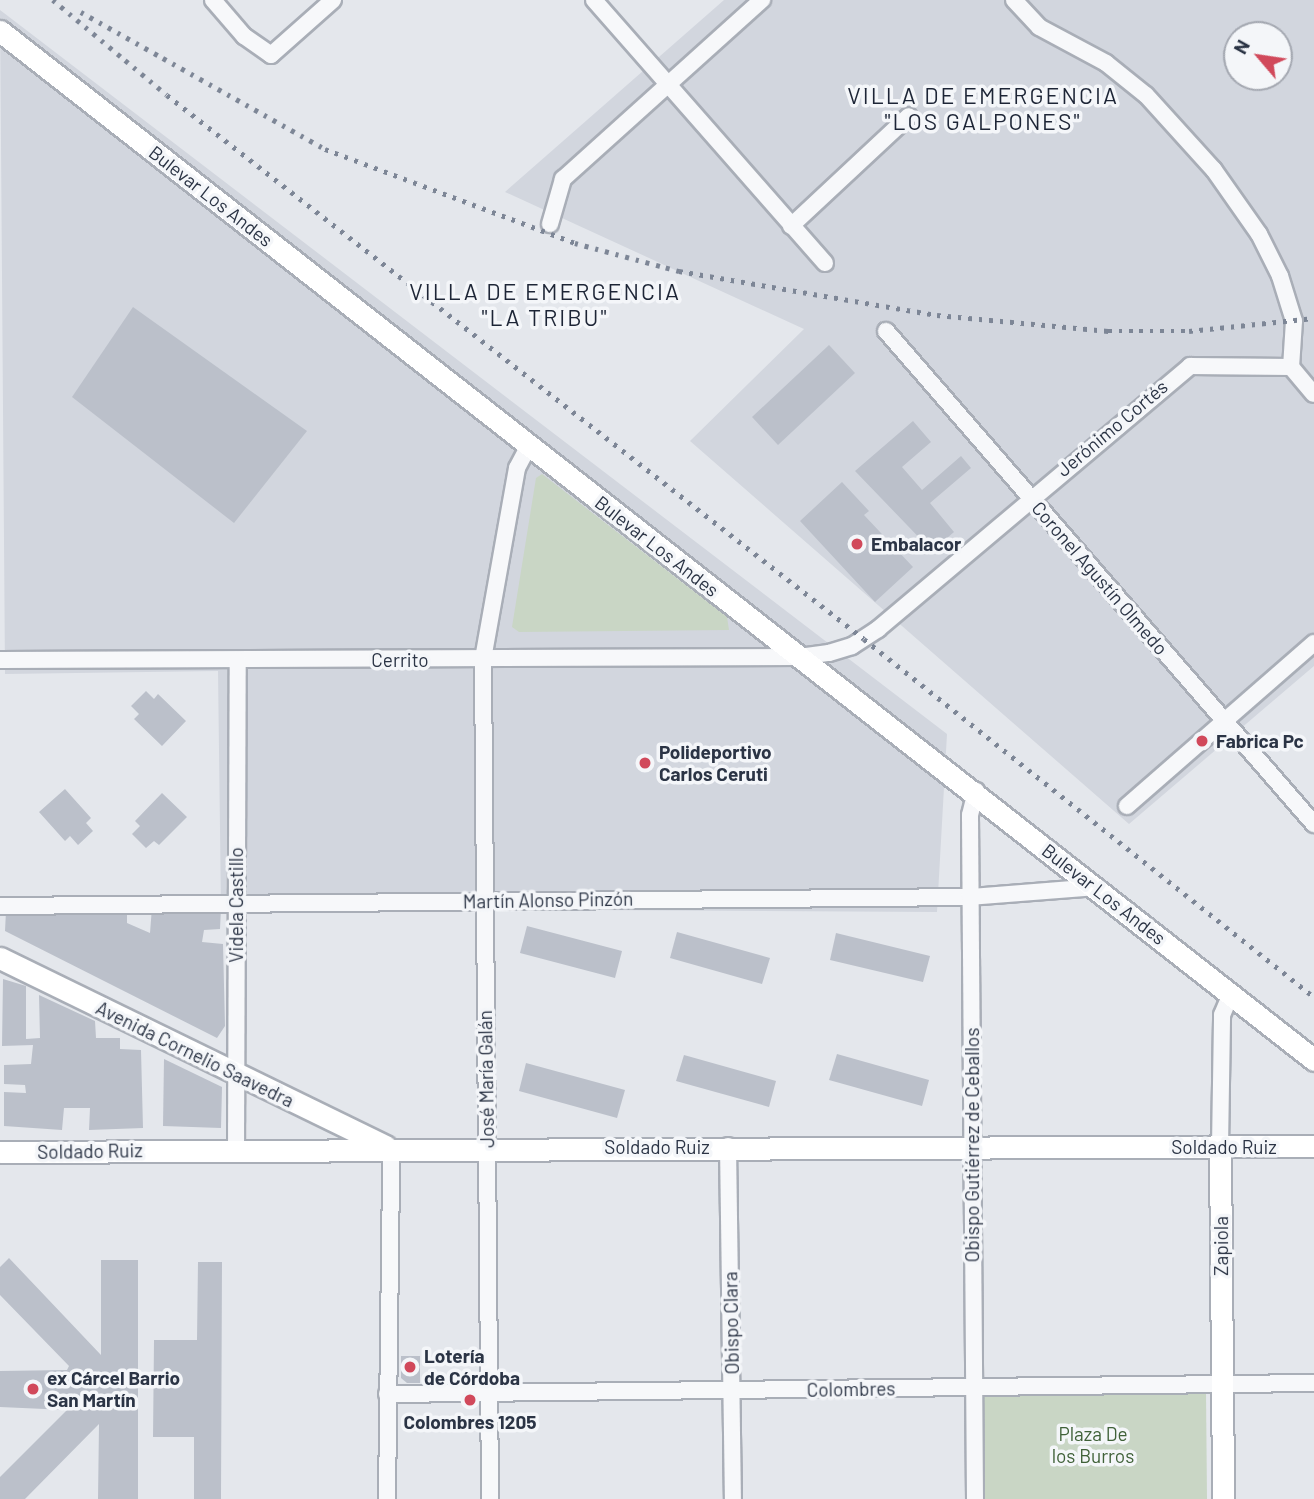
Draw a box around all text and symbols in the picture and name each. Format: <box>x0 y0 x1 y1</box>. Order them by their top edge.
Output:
north arrow <box>1223 21 1293 91</box>
text: N <box>1228 35 1254 58</box>
district label: VILLA DE EMERGENCIA "LOS GALPONES" <box>850 81 1116 135</box>
street label: Bulevar Los Andes <box>145 141 277 251</box>
district label: VILLA DE EMERGENCIA "LA TRIBU" <box>412 277 678 331</box>
street label: Jerónimo Cortés <box>1052 375 1172 481</box>
street label: Bulevar Los Andes <box>591 491 723 601</box>
street label: Coronel Agustín Olmedo <box>1027 497 1173 659</box>
place label: Embalacor <box>871 533 961 555</box>
marker: Embalacor <box>849 536 865 552</box>
street label: Cerrito <box>371 649 429 671</box>
place label: Fabrica Pc <box>1216 730 1304 752</box>
marker: Fabrica Pc <box>1194 733 1210 749</box>
place label: Polideportivo Carlos Ceruti <box>659 741 772 785</box>
marker: Polideportivo Carlos Ceruti <box>637 755 653 771</box>
street label: Bulevar Los Andes <box>1038 839 1170 949</box>
street label: Videla Castillo <box>225 847 247 963</box>
street label: Martín Alonso Pinzón <box>463 887 633 913</box>
street label: Avenida Cornelio Saavedra <box>92 996 298 1112</box>
street label: José María Galán <box>473 1010 499 1148</box>
street label: Obispo Gutiérrez de Ceballos <box>961 1028 983 1262</box>
street label: Soldado Ruiz <box>604 1136 710 1158</box>
street label: Soldado Ruiz <box>1171 1136 1277 1158</box>
street label: Soldado Ruiz <box>37 1139 143 1163</box>
street label: Zapiola <box>1210 1216 1232 1276</box>
street label: Obispo Clara <box>719 1271 743 1375</box>
place label: Lotería de Córdoba <box>424 1345 520 1389</box>
marker: Lotería de Córdoba <box>402 1359 418 1375</box>
place label: ex Cárcel Barrio San Martín <box>47 1367 180 1411</box>
street label: Colombres <box>807 1377 895 1401</box>
marker: ex Cárcel Barrio San Martín <box>25 1381 41 1397</box>
marker: Colombres 1205 <box>462 1392 478 1408</box>
place label: Colombres 1205 <box>404 1411 536 1433</box>
park label: Plaza De los Burros <box>1052 1423 1134 1467</box>

